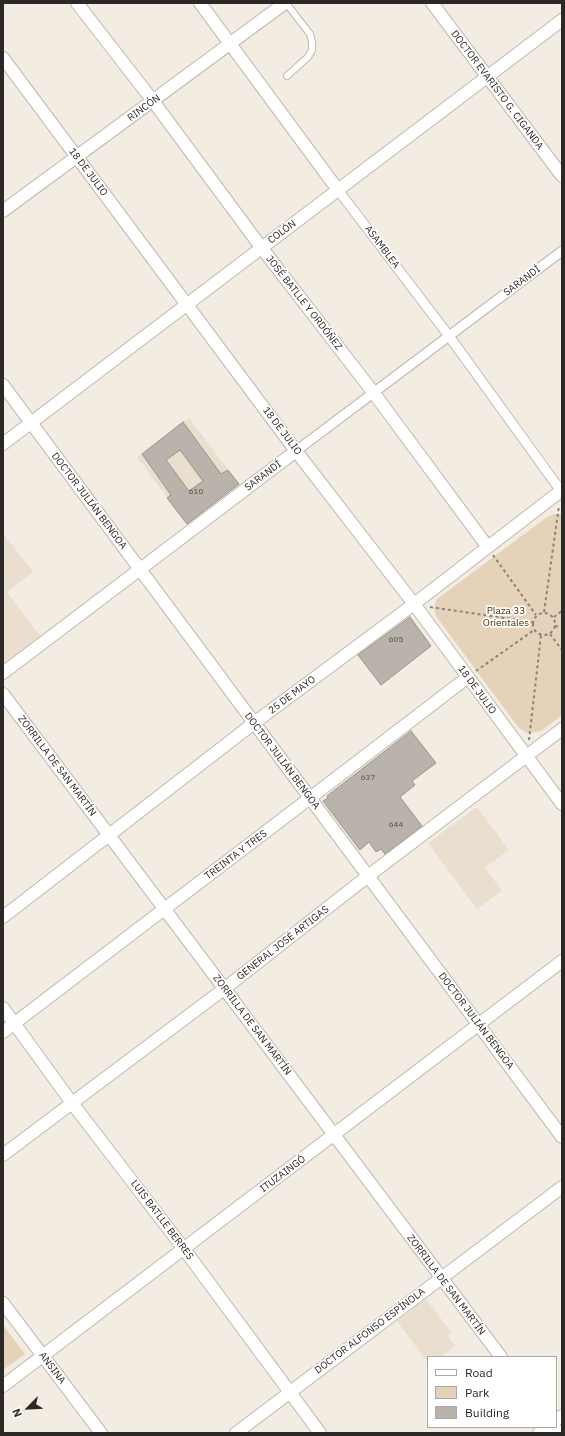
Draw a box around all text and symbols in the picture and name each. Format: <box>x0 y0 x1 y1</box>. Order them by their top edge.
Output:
street label: DOCTOR EVARISTO G. CIGANDA <box>448 28 546 152</box>
street label: RINCÓN <box>125 92 163 124</box>
street label: 18 DE JULIO <box>66 146 110 198</box>
street label: COLÓN <box>266 218 298 246</box>
street label: ASAMBLEA <box>362 223 402 271</box>
street label: JOSÉ BATLLE Y ORDÓÑEZ <box>263 253 345 353</box>
street label: SARANDÍ <box>501 263 543 299</box>
street label: 18 DE JULIO <box>260 405 304 457</box>
street label: DOCTOR JULIÁN BENGOA <box>49 450 129 552</box>
street label: SARANDÍ <box>242 458 284 494</box>
house number: 610 <box>189 487 203 497</box>
park label: Plaza 33 Orientales <box>483 605 529 628</box>
house number: 605 <box>389 635 403 645</box>
street label: 18 DE JULIO <box>455 663 499 717</box>
street label: 25 DE MAYO <box>266 673 318 717</box>
street label: DOCTOR JULIÁN BENGOA <box>242 710 322 812</box>
street label: ZORRILLA DE SAN MARTÍN <box>15 713 99 819</box>
house number: 637 <box>361 773 375 783</box>
house number: 644 <box>389 820 403 830</box>
street label: TREINTA Y TRES <box>202 828 270 882</box>
street label: GENERAL JOSÉ ARTIGAS <box>235 903 331 983</box>
street label: DOCTOR JULIÁN BENGOA <box>436 970 516 1072</box>
street label: ZORRILLA DE SAN MARTÍN <box>210 972 294 1078</box>
street label: ITUZAINGÓ <box>258 1153 308 1195</box>
street label: LUIS BATLLE BERRES <box>128 1178 196 1262</box>
street label: ZORRILLA DE SAN MARTÍN <box>404 1232 488 1338</box>
street label: DOCTOR ALFONSO ESPÍNOLA <box>312 1286 428 1376</box>
street label: ANSINA <box>36 1350 68 1386</box>
legend <box>427 1356 557 1428</box>
text: Road <box>465 1365 493 1380</box>
text: Park <box>465 1385 489 1400</box>
north arrow <box>8 1388 48 1428</box>
text: Building <box>465 1405 509 1420</box>
text: N <box>9 1406 25 1419</box>

